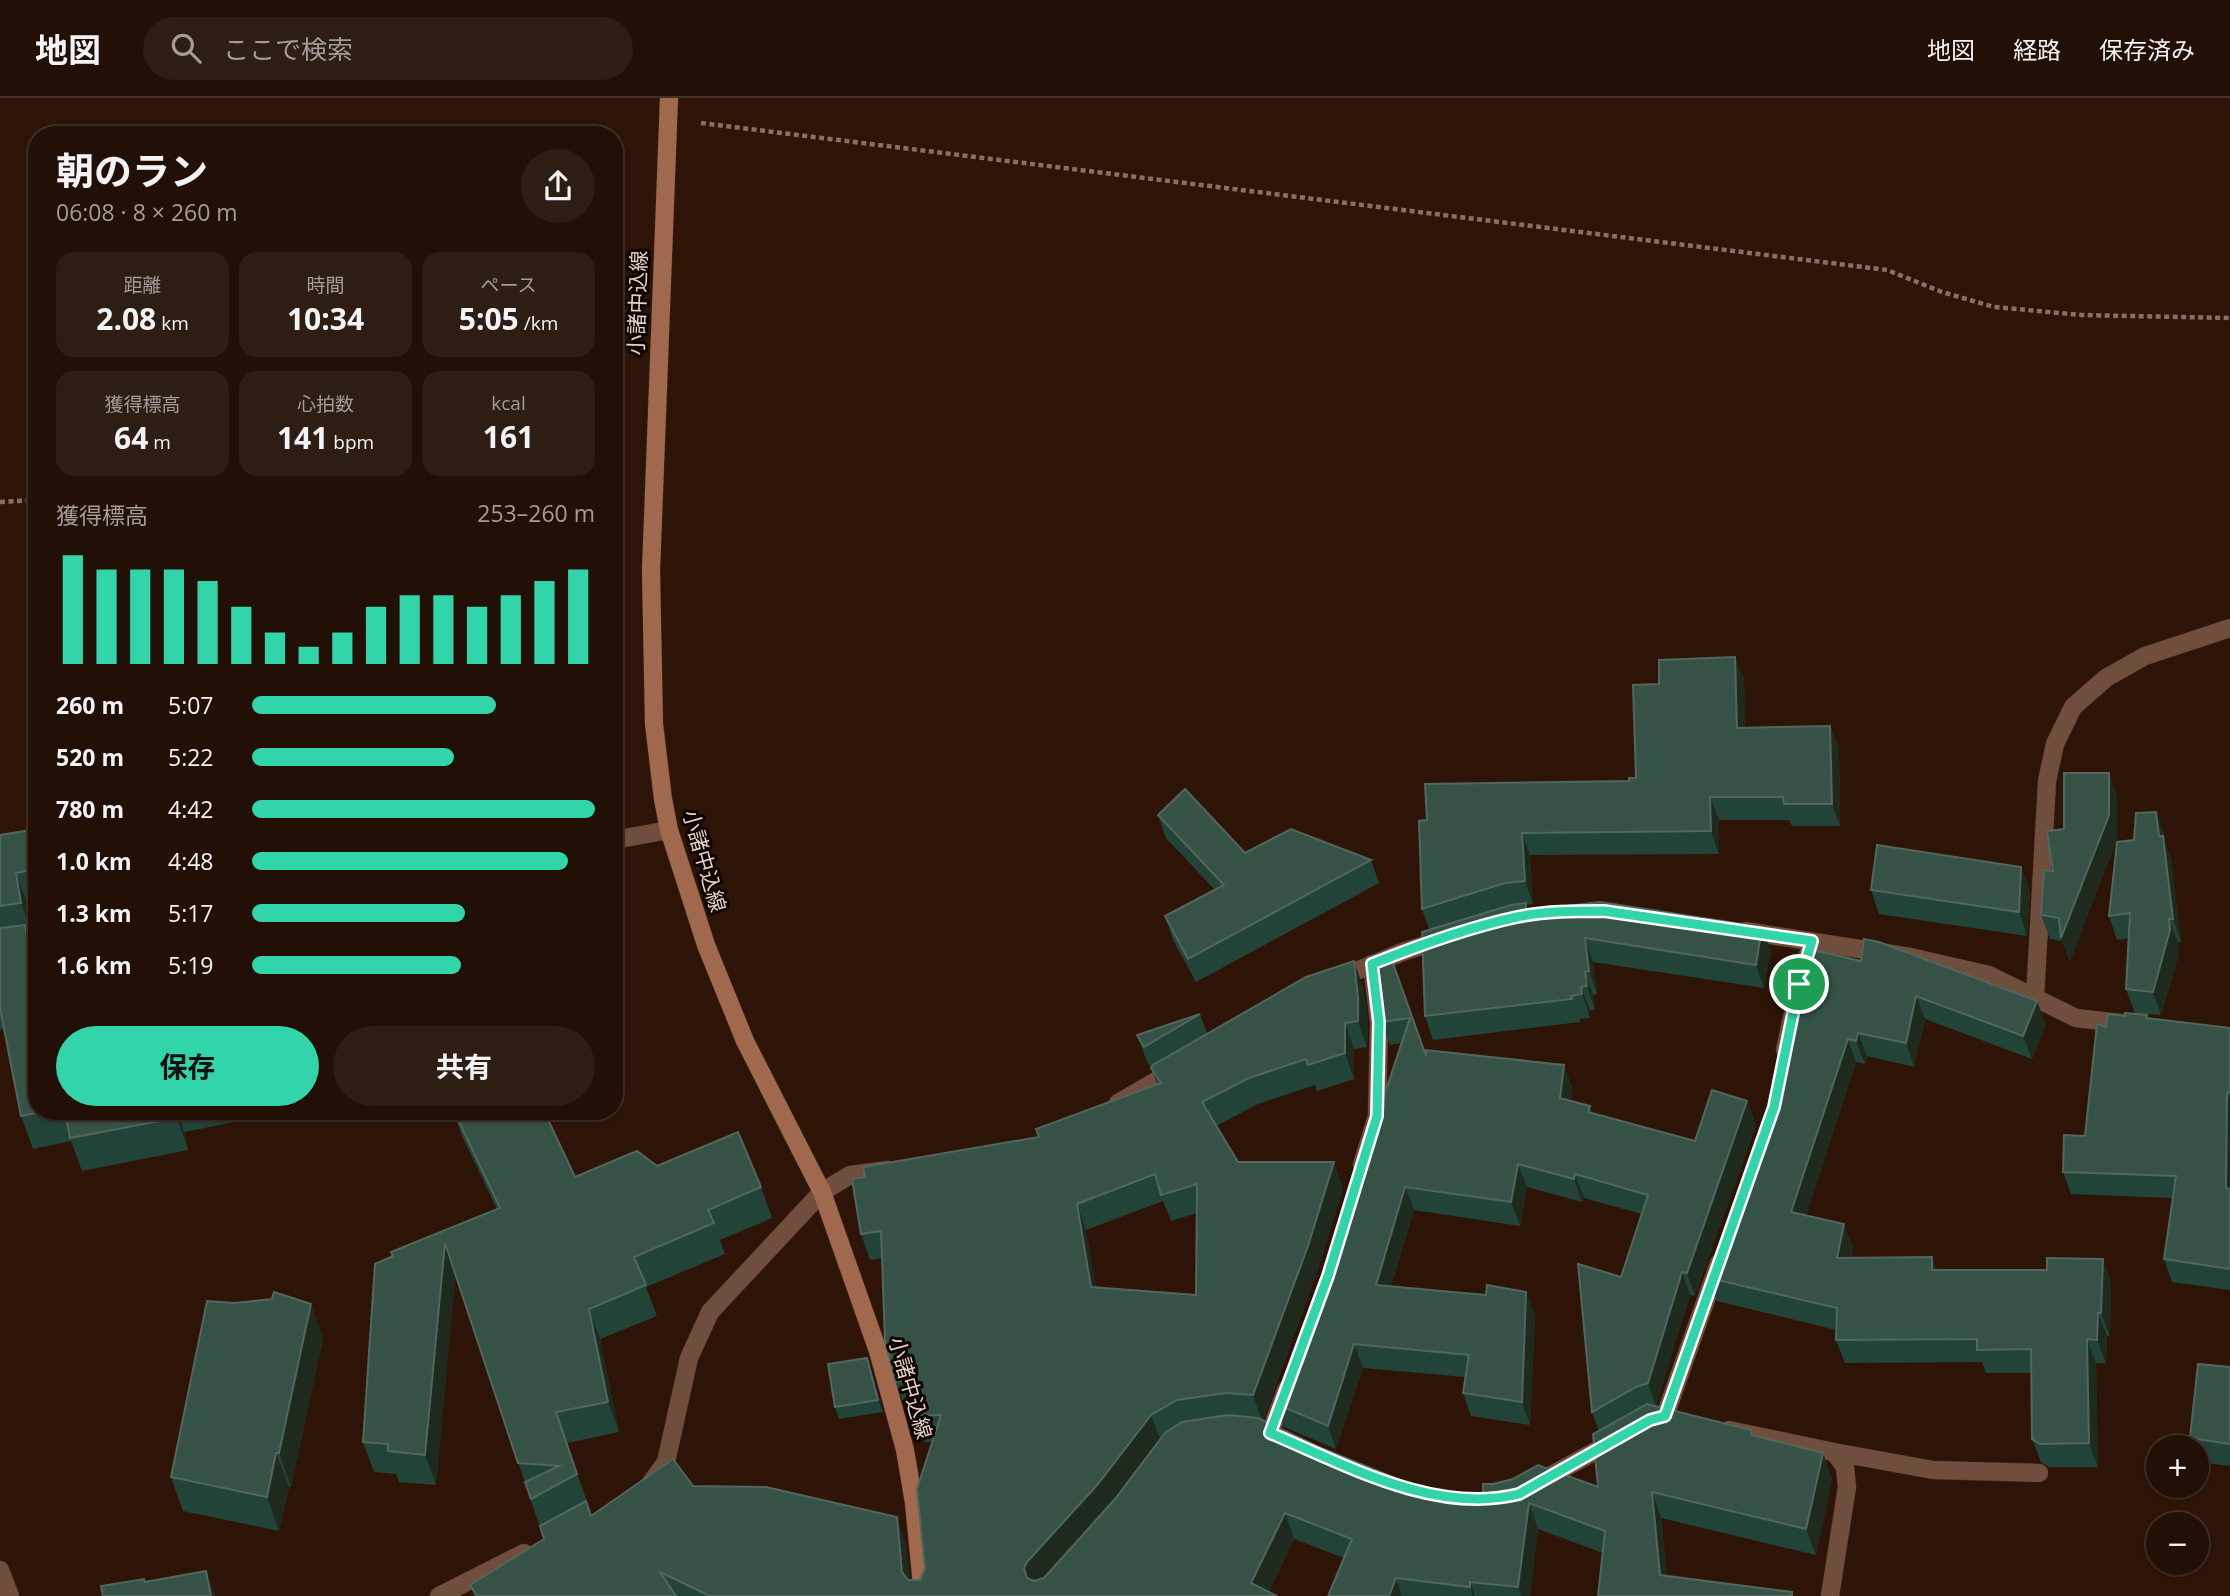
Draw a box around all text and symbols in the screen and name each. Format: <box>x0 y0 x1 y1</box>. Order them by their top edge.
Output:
search box <box>143 17 633 80</box>
text: 地図 <box>35 27 101 72</box>
icon: search <box>167 29 205 67</box>
text: ここで検索 <box>223 31 353 67</box>
text: 地図 <box>1927 33 1975 66</box>
text: 経路 <box>2013 33 2061 66</box>
text: 保存済み <box>2099 33 2195 66</box>
text: 朝のラン <box>56 144 208 196</box>
button: share <box>521 149 595 223</box>
text: 06:08 · 8 × 260 m <box>56 196 238 228</box>
street label: 小諸中込線 <box>621 250 653 356</box>
text: 距離 <box>123 272 162 298</box>
text: 時間 <box>306 272 345 298</box>
text: ペース <box>480 272 537 298</box>
text: 2.08 <box>96 298 156 339</box>
text: 10:34 <box>287 298 364 339</box>
text: 5:05 <box>459 298 519 339</box>
text: km <box>156 310 189 336</box>
text: /km <box>519 310 558 336</box>
text: kcal <box>491 390 526 416</box>
text: 獲得標高 <box>104 391 181 417</box>
text: 心拍数 <box>297 391 354 417</box>
text: 161 <box>483 416 534 457</box>
text: 64 <box>114 417 148 458</box>
text: 141 <box>277 417 328 458</box>
text: m <box>148 429 171 455</box>
text: bpm <box>328 429 374 455</box>
text: 253–260 m <box>477 497 595 529</box>
text: 獲得標高 <box>56 499 148 531</box>
text: 260 m <box>56 689 124 721</box>
text: 5:07 <box>168 689 214 721</box>
text: 520 m <box>56 741 124 773</box>
text: 5:22 <box>168 741 214 773</box>
text: 780 m <box>56 793 124 825</box>
text: 4:42 <box>168 793 214 825</box>
street label: 小諸中込線 <box>677 806 733 915</box>
text: 1.0 km <box>56 845 132 877</box>
text: 4:48 <box>168 845 214 877</box>
text: 1.3 km <box>56 897 132 929</box>
text: 5:17 <box>168 897 214 929</box>
text: 1.6 km <box>56 949 132 981</box>
text: 5:19 <box>168 949 214 981</box>
pin <box>1769 954 1829 1014</box>
icon: arrive <box>1780 965 1818 1003</box>
button: 保存 <box>56 1026 319 1106</box>
button: 共有 <box>333 1026 595 1106</box>
street label: 小諸中込線 <box>883 1333 939 1442</box>
map controls <box>2146 1435 2209 1575</box>
button: + <box>2146 1435 2209 1498</box>
button: − <box>2146 1512 2209 1575</box>

